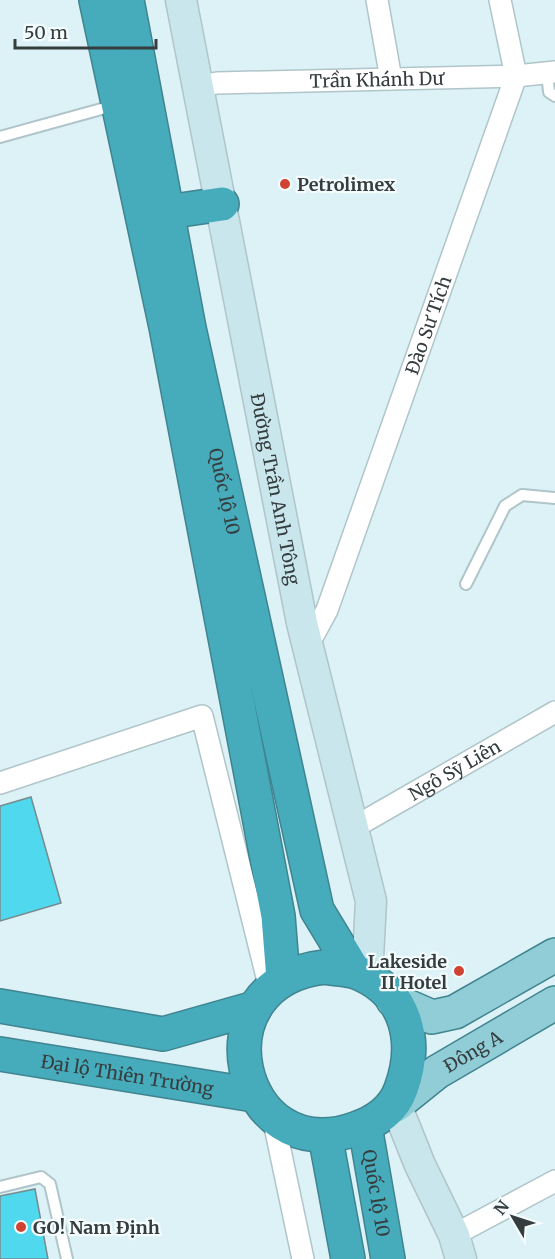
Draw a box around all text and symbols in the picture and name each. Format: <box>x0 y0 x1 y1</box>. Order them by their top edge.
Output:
scale bar <box>15 12 156 50</box>
text: 50 m <box>24 21 68 44</box>
street label: Trần Khánh Dư <box>309 66 446 92</box>
place label: Petrolimex <box>297 173 395 196</box>
marker: Petrolimex <box>278 177 292 191</box>
street label: Đào Sư Tích <box>400 273 456 378</box>
street label: Đường Trần Anh Tông <box>246 391 306 587</box>
street label: Quốc lộ 10 <box>204 446 246 537</box>
street label: Ngô Sỹ Liên <box>404 734 505 805</box>
place label: Lakeside II Hotel <box>368 950 447 994</box>
marker: Lakeside II Hotel <box>452 964 466 978</box>
street label: Đông A <box>439 1025 506 1077</box>
street label: Đại lộ Thiên Trường <box>39 1049 216 1100</box>
street label: Quốc lộ 10 <box>358 1148 395 1238</box>
north arrow <box>483 1187 543 1247</box>
text: N <box>490 1196 513 1219</box>
place label: GO! Nam Định <box>33 1216 160 1239</box>
marker: GO! Nam Định <box>14 1220 28 1234</box>

